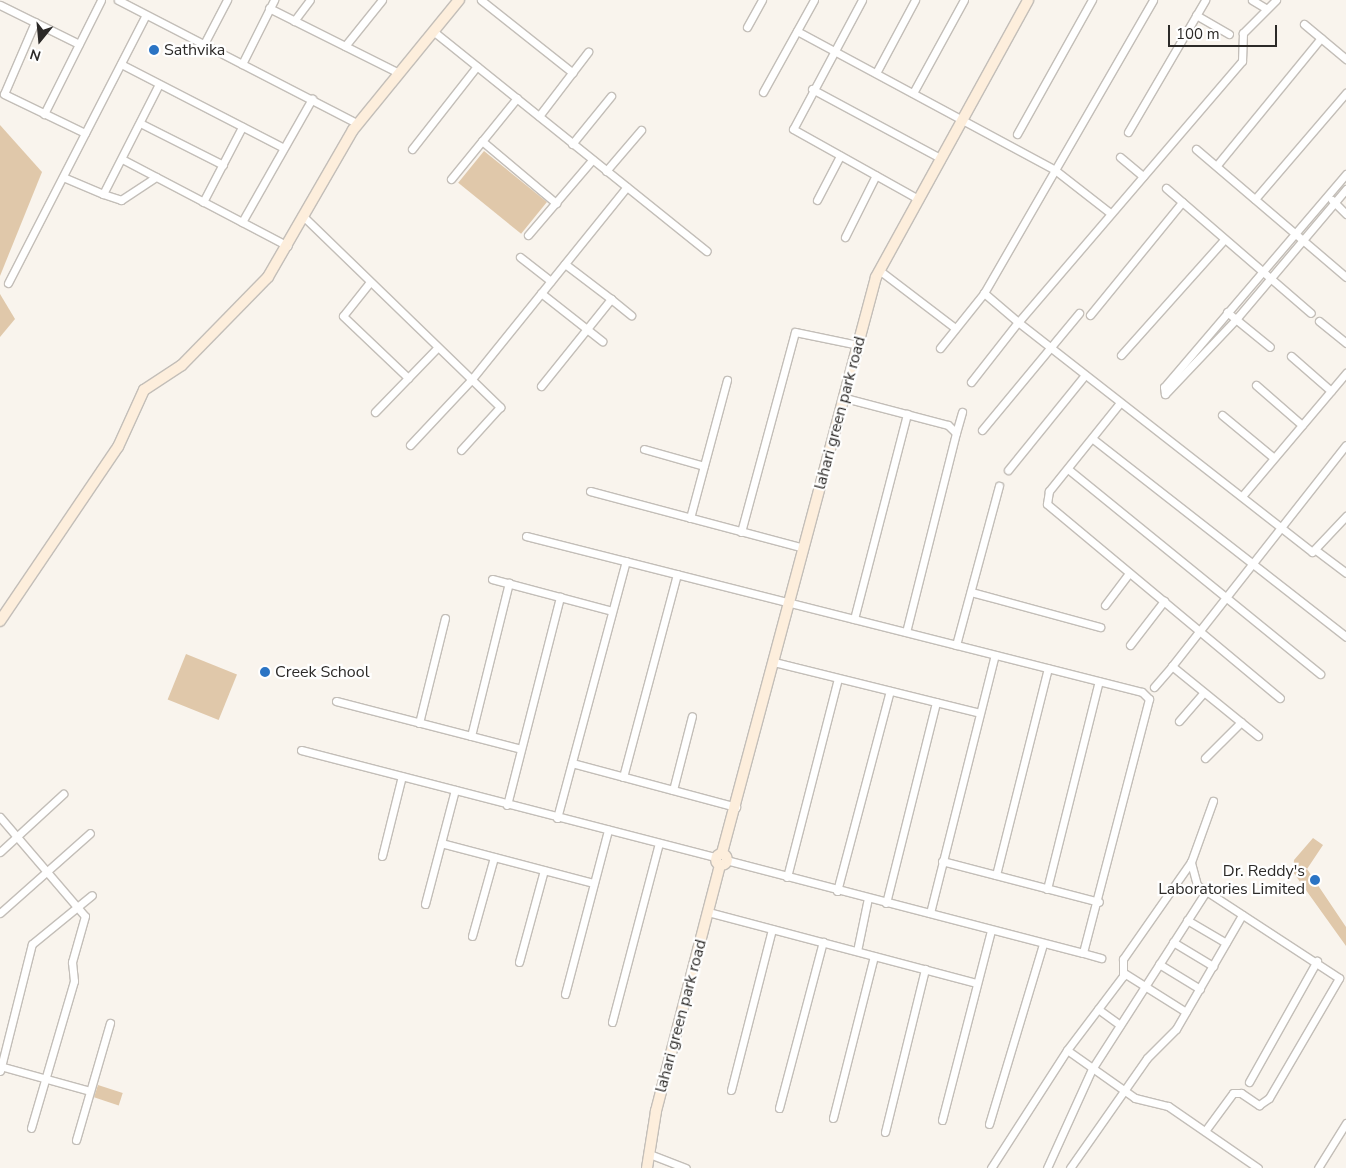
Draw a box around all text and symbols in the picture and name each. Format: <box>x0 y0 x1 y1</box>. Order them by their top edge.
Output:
north arrow <box>15 15 65 65</box>
scale bar <box>1171 15 1280 47</box>
text: 100 m <box>1176 24 1220 44</box>
place label: Sathvika <box>164 40 225 60</box>
text: N <box>28 44 43 65</box>
marker: Sathvika <box>148 44 160 56</box>
street label: lahari green park road <box>810 334 870 492</box>
place label: Creek School <box>275 662 369 682</box>
marker: Creek School <box>259 666 271 678</box>
place label: Dr. Reddy's Laboratories Limited <box>1158 861 1305 899</box>
marker: Dr. Reddy's Laboratories Limited <box>1309 874 1321 886</box>
street label: lahari green park road <box>651 937 711 1095</box>

